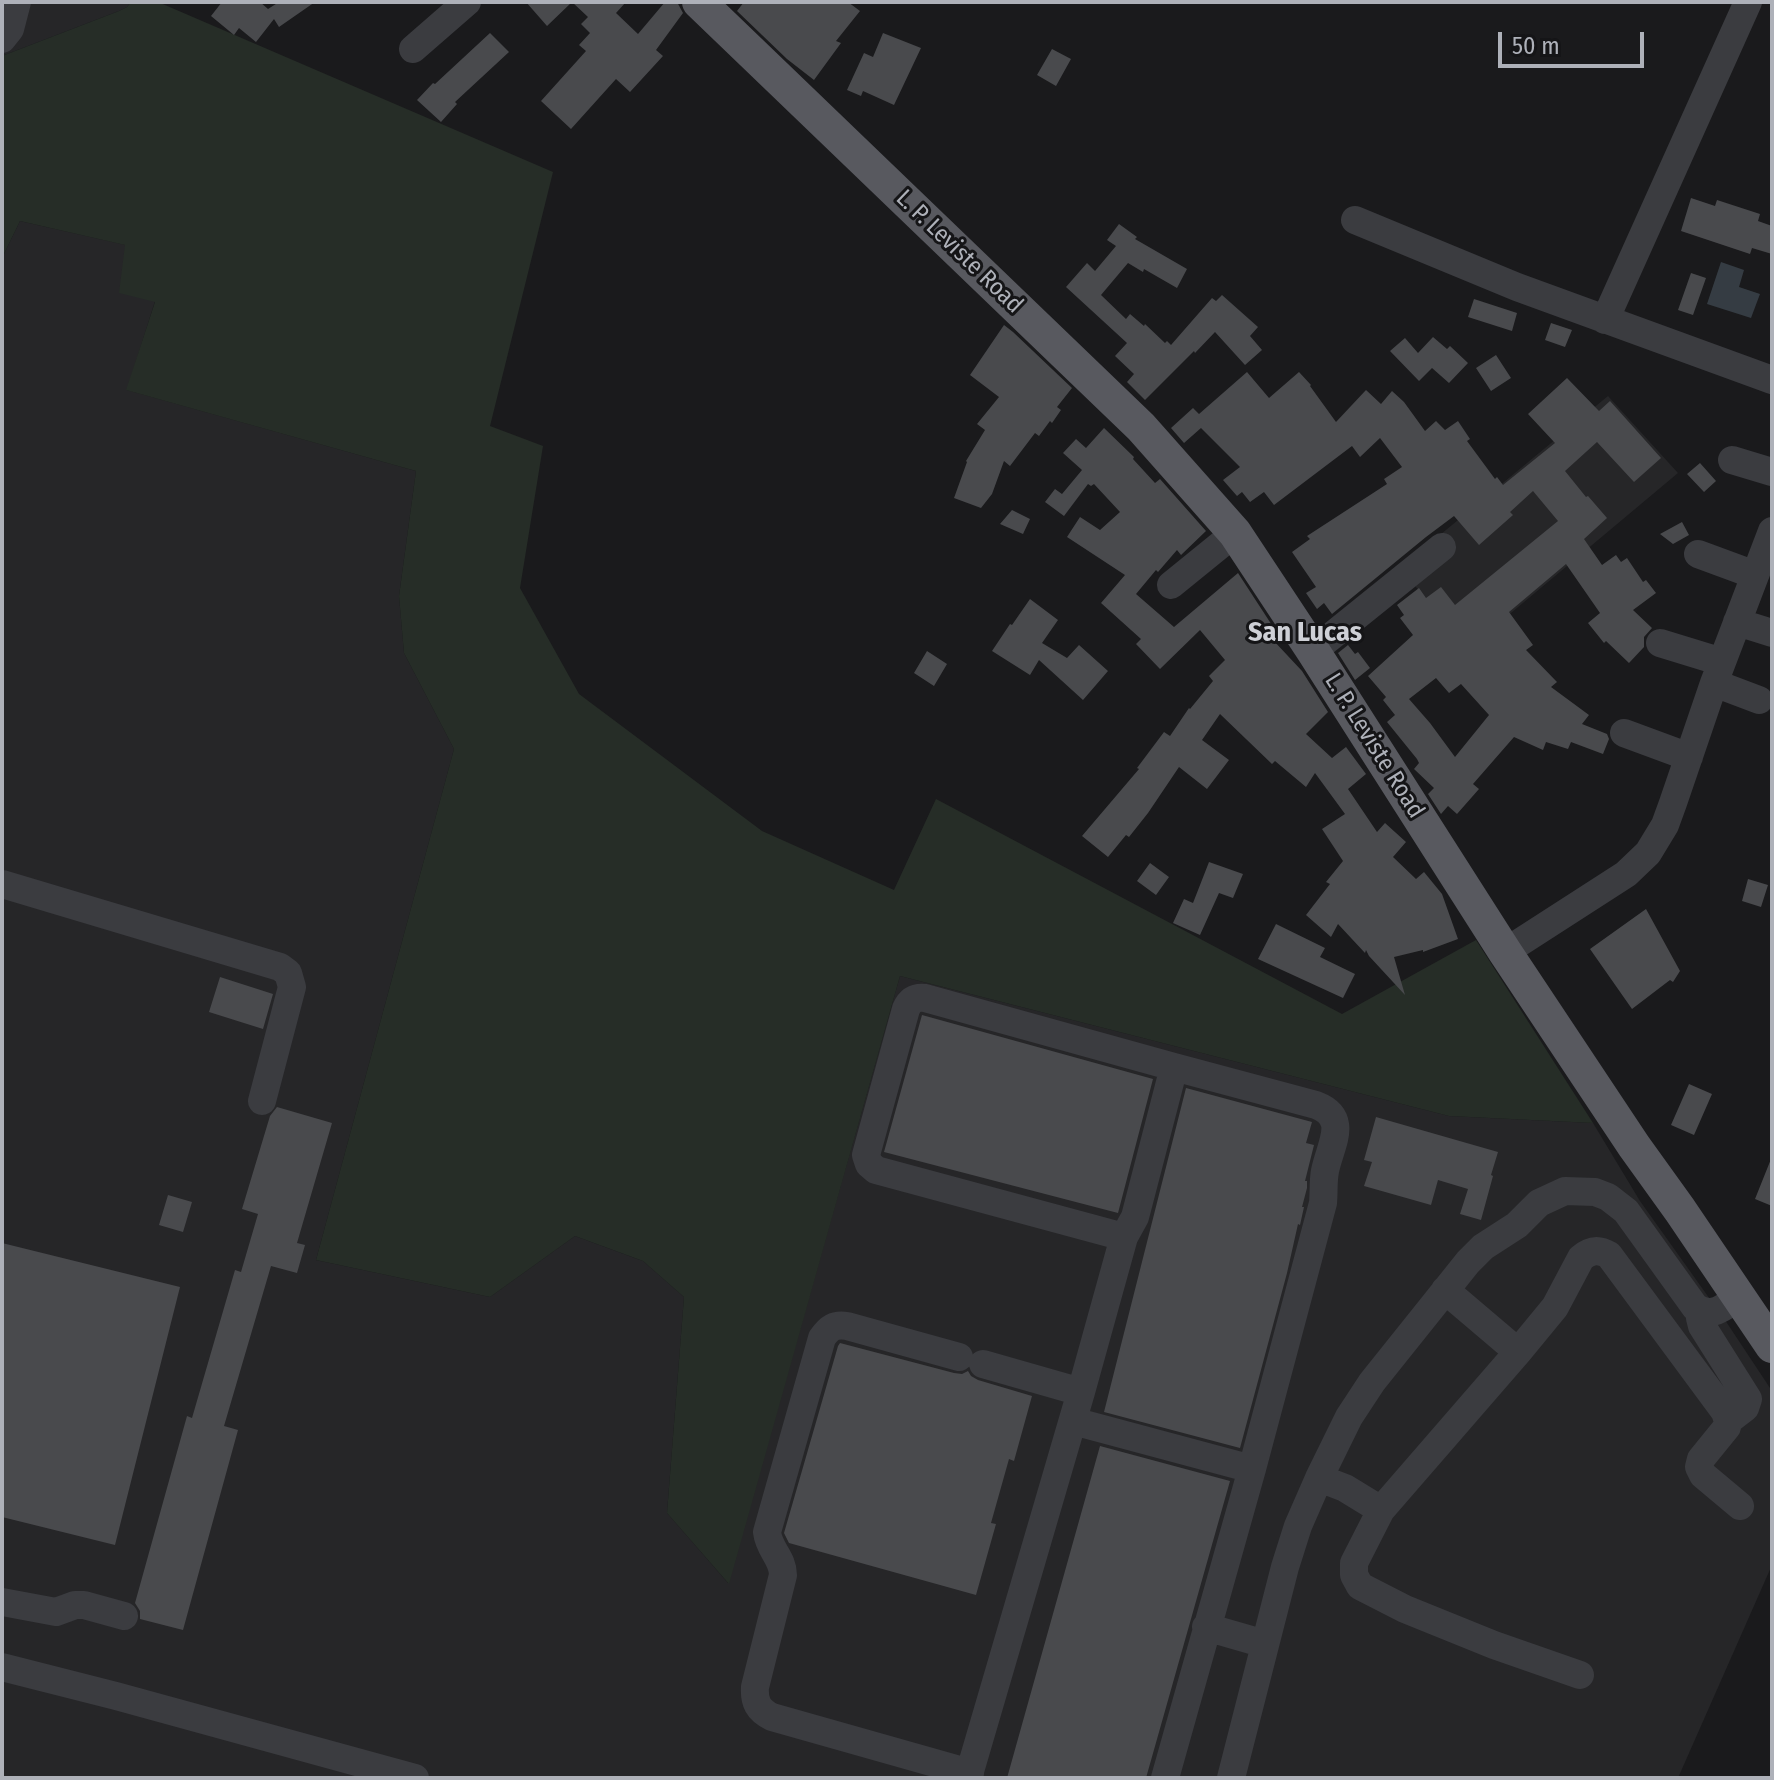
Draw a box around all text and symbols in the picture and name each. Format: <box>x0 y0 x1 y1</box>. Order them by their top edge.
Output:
scale bar <box>1502 16 1648 66</box>
text: 50 m <box>1512 32 1560 60</box>
street label: L. P. Leviste Road <box>890 184 1028 320</box>
district label: San Lucas <box>1248 616 1362 650</box>
street label: L. P. Leviste Road <box>1318 668 1430 824</box>

